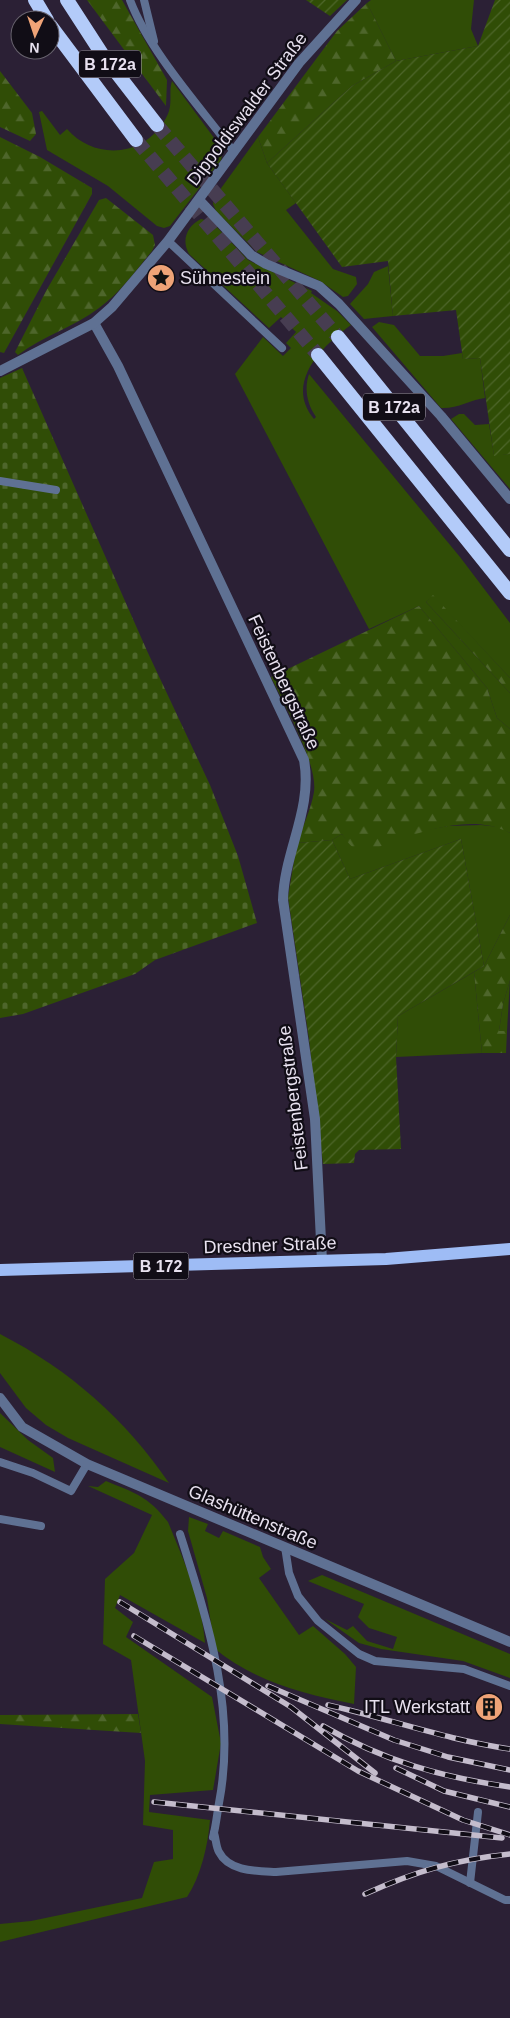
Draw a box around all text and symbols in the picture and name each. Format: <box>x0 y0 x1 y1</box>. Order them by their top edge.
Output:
north arrow <box>10 10 60 60</box>
street label: Dippoldiswalder Straße <box>183 29 311 189</box>
text: N <box>29 40 40 56</box>
road number: B 172a <box>79 51 141 78</box>
place icon: Sühnestein <box>146 263 176 293</box>
place label: Sühnestein <box>180 268 270 288</box>
road number: B 172a <box>363 394 425 421</box>
street label: Feistenbergstraße <box>244 612 324 752</box>
street label: Feistenbergstraße <box>274 1024 312 1172</box>
street label: Dresdner Straße <box>203 1233 337 1257</box>
road number: B 172 <box>134 1252 188 1280</box>
street label: Glashüttenstraße <box>186 1481 320 1553</box>
building icon: ITL Werkstatt <box>474 1692 504 1722</box>
place label: ITL Werkstatt <box>364 1697 470 1717</box>

